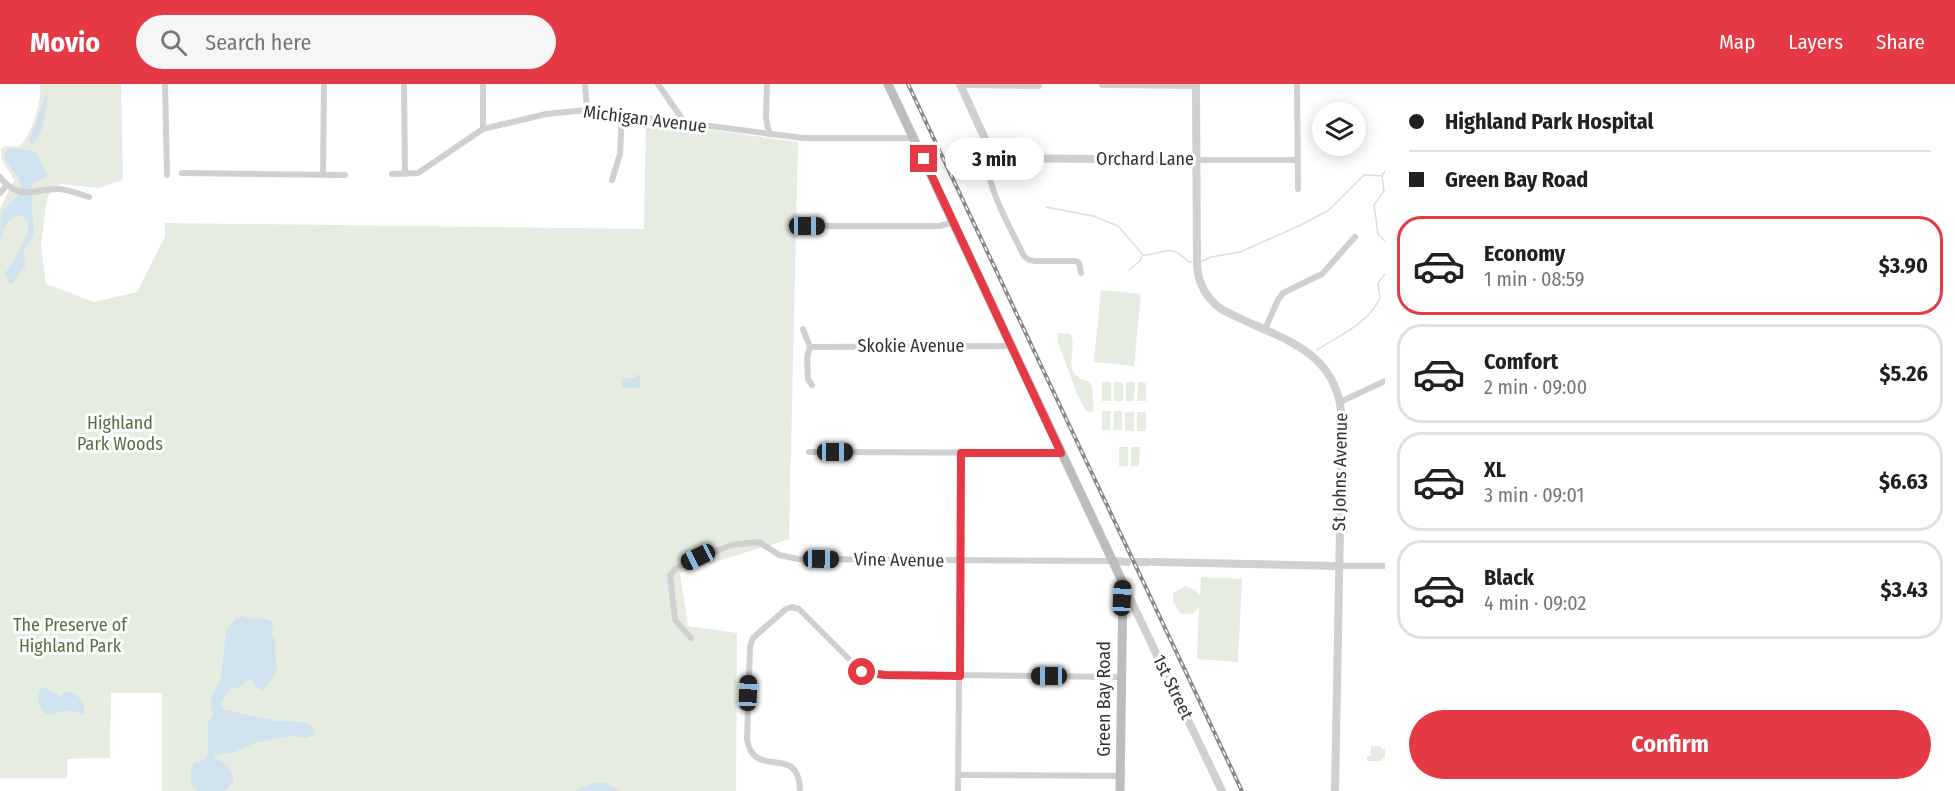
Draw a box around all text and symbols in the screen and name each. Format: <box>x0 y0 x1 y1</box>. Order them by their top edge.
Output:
search box <box>136 15 556 69</box>
text: Movio <box>30 26 100 59</box>
icon: search <box>157 26 190 59</box>
text: Search here <box>205 29 311 56</box>
text: Map <box>1719 29 1755 55</box>
text: Layers <box>1788 29 1843 55</box>
text: Share <box>1876 29 1925 55</box>
street label: Michigan Avenue <box>582 101 708 137</box>
map controls <box>1312 102 1366 156</box>
button: layers <box>1312 102 1366 156</box>
text: Highland Park Hospital <box>1445 108 1654 135</box>
callout: 3 min <box>945 138 1044 180</box>
route end <box>910 145 937 172</box>
text: 3 min <box>972 147 1017 171</box>
street label: Orchard Lane <box>1096 148 1194 170</box>
text: Green Bay Road <box>1445 166 1588 193</box>
car <box>789 217 825 235</box>
icon: car <box>1412 239 1466 293</box>
text: Economy <box>1484 240 1565 267</box>
text: $3.90 <box>1879 252 1928 279</box>
text: 1 min · 08:59 <box>1484 267 1584 291</box>
street label: Skokie Avenue <box>858 335 964 357</box>
icon: car <box>1412 347 1466 401</box>
text: Comfort <box>1484 348 1558 375</box>
text: $5.26 <box>1880 360 1928 387</box>
text: 2 min · 09:00 <box>1484 375 1587 399</box>
park label: Highland Park Woods <box>77 412 163 455</box>
street label: St Johns Avenue <box>1328 413 1352 531</box>
car <box>817 443 853 461</box>
icon: car <box>1412 455 1466 509</box>
text: XL <box>1484 456 1506 483</box>
text: $6.63 <box>1879 468 1928 495</box>
text: 3 min · 09:01 <box>1484 483 1584 507</box>
car <box>678 541 718 573</box>
street label: Vine Avenue <box>854 548 944 572</box>
car <box>803 550 839 568</box>
icon: car <box>1412 563 1466 617</box>
text: Black <box>1484 564 1534 591</box>
text: $3.43 <box>1881 576 1928 603</box>
car <box>1112 580 1132 616</box>
text: 4 min · 09:02 <box>1484 591 1586 615</box>
park label: The Preserve of Highland Park <box>13 614 128 657</box>
street label: Green Bay Road <box>1093 641 1115 757</box>
street label: 1st Street <box>1148 651 1198 723</box>
route start <box>848 658 875 685</box>
car <box>1031 667 1067 685</box>
car <box>738 675 758 711</box>
button: Confirm <box>1409 710 1931 779</box>

